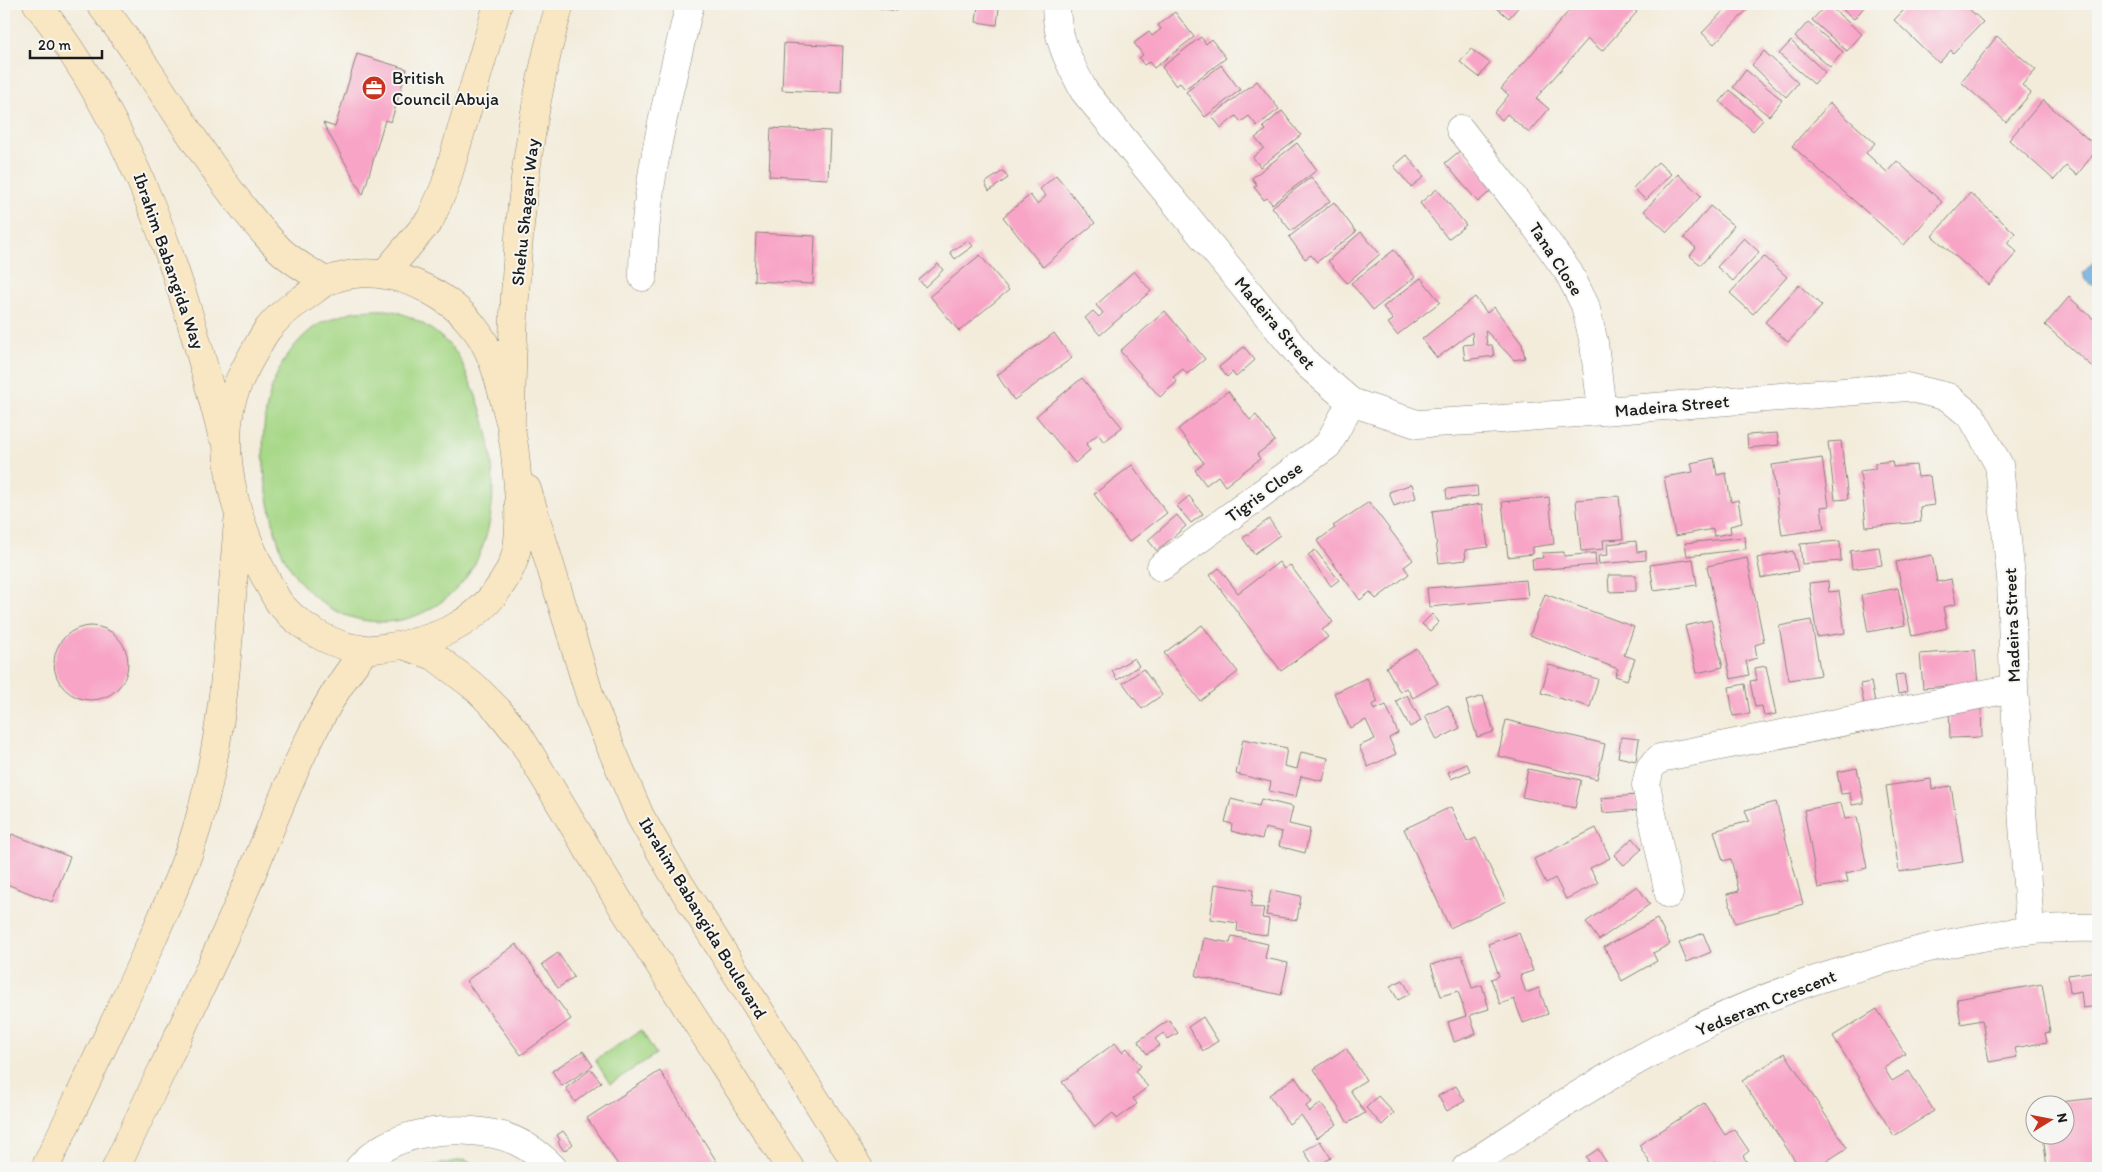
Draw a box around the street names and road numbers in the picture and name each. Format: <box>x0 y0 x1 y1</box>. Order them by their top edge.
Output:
street label: Shehu Shagari Way <box>506 137 544 287</box>
street label: Ibrahim Babangida Way <box>128 170 210 353</box>
street label: Tana Close <box>1524 218 1588 300</box>
street label: Madeira Street <box>1230 272 1320 374</box>
street label: Madeira Street <box>1614 390 1730 422</box>
street label: Tigris Close <box>1221 457 1307 527</box>
street label: Madeira Street <box>1999 567 2025 683</box>
street label: Ibrahim Babangida Boulevard <box>634 813 772 1023</box>
street label: Yedseram Crescent <box>1693 965 1840 1041</box>

